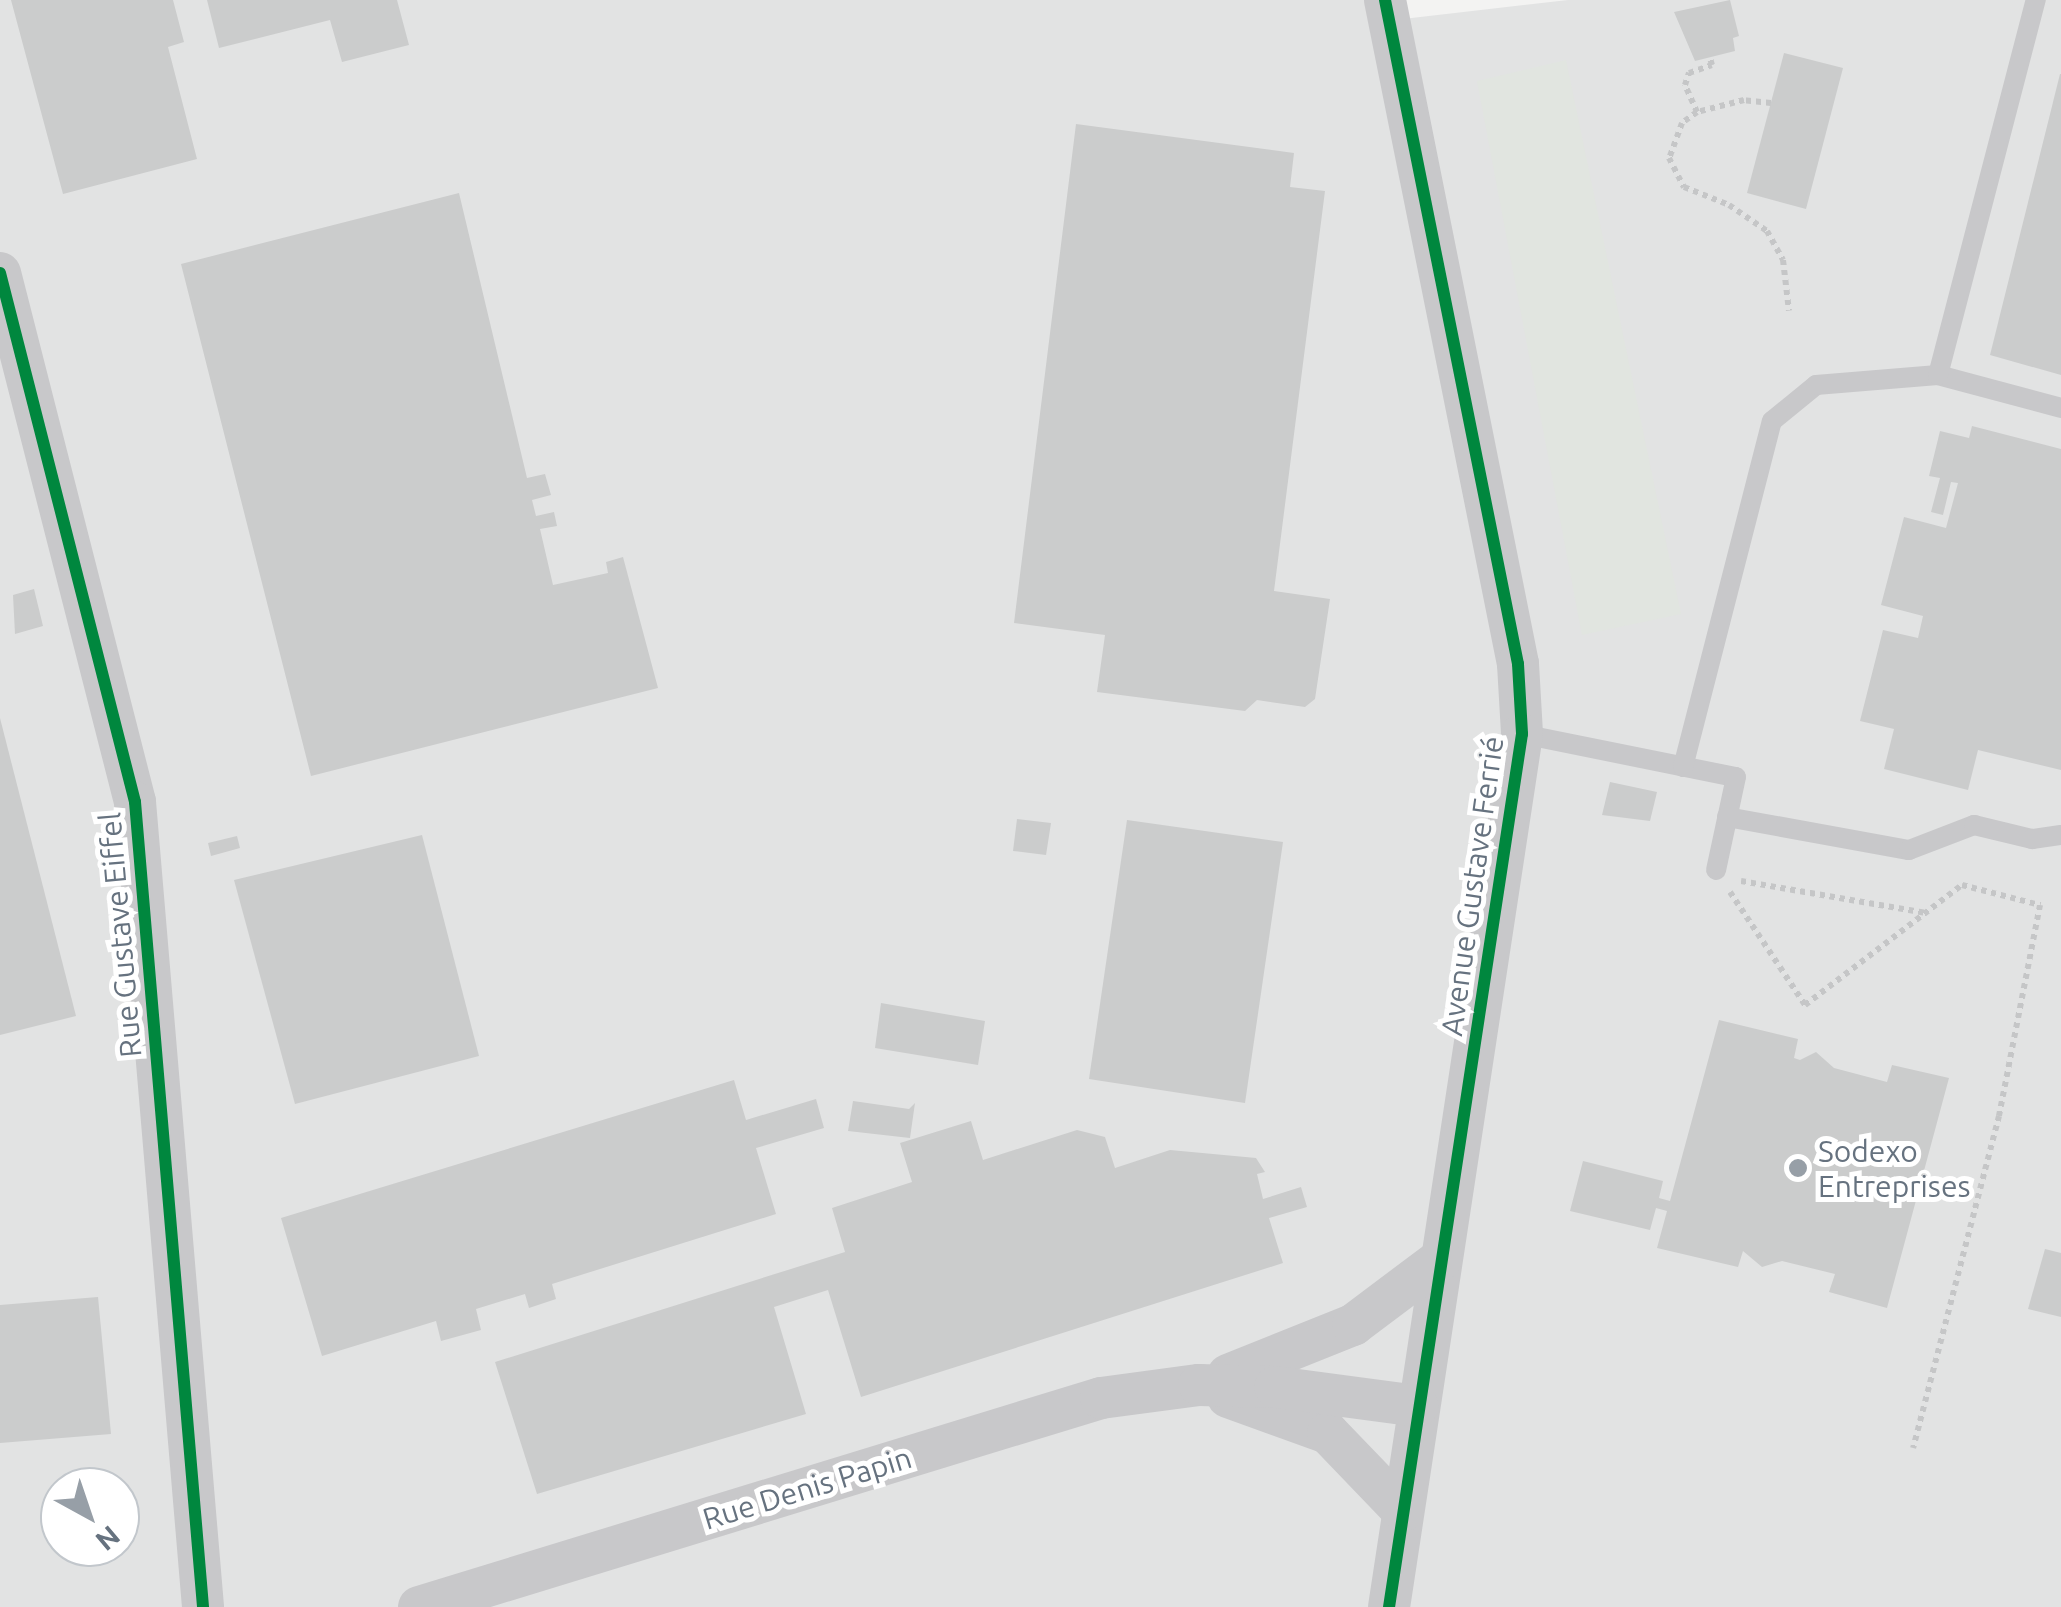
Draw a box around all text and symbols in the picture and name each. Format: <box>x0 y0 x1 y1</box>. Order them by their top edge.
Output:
street label: Avenue Gustave Ferrié <box>1433 734 1511 1038</box>
street label: Rue Gustave Eiffel <box>91 811 149 1059</box>
place label: Sodexo Entreprises <box>1818 1133 1970 1204</box>
marker: Sodexo Entreprises <box>1787 1157 1809 1179</box>
street label: Rue Denis Papin <box>698 1439 916 1537</box>
north arrow <box>40 1467 140 1567</box>
text: N <box>90 1520 126 1557</box>

